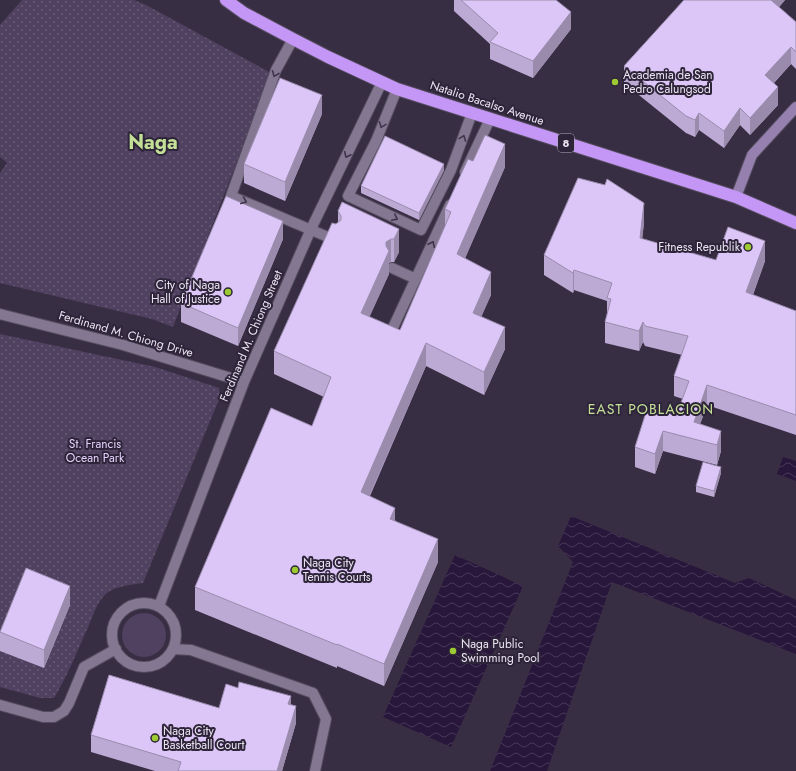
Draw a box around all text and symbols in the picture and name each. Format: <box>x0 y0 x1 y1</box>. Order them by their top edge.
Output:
place label: Academia de San Pedro Calungsod <box>623 66 713 98</box>
one-way arrow <box>272 69 280 77</box>
street label: Natalio Bacalso Avenue <box>428 76 546 130</box>
marker: Academia de San Pedro Calungsod <box>610 77 620 87</box>
one-way arrow <box>379 122 387 129</box>
district label: Naga <box>128 128 178 157</box>
road number: 8 <box>558 134 574 152</box>
one-way arrow <box>458 135 466 142</box>
one-way arrow <box>344 151 352 159</box>
one-way arrow <box>240 197 247 205</box>
one-way arrow <box>391 213 399 221</box>
place label: Fitness Republik <box>658 238 741 256</box>
one-way arrow <box>427 240 435 248</box>
marker: Fitness Republik <box>743 242 753 252</box>
street label: Ferdinand M. Chiong Street <box>215 267 287 405</box>
place label: City of Naga Hall of Justice <box>151 276 220 308</box>
marker: City of Naga Hall of Justice <box>223 287 233 297</box>
street label: Ferdinand M. Chiong Drive <box>57 306 195 362</box>
district label: EAST POBLACION <box>588 399 714 419</box>
park label: St. Francis Ocean Park <box>66 435 125 467</box>
place label: Naga City Tennis Courts <box>303 554 371 586</box>
marker: Naga City Tennis Courts <box>290 565 300 575</box>
place label: Naga Public Swimming Pool <box>461 635 540 667</box>
marker: Naga Public Swimming Pool <box>448 646 458 656</box>
place label: Naga City Basketball Court <box>163 722 244 754</box>
marker: Naga City Basketball Court <box>150 733 160 743</box>

